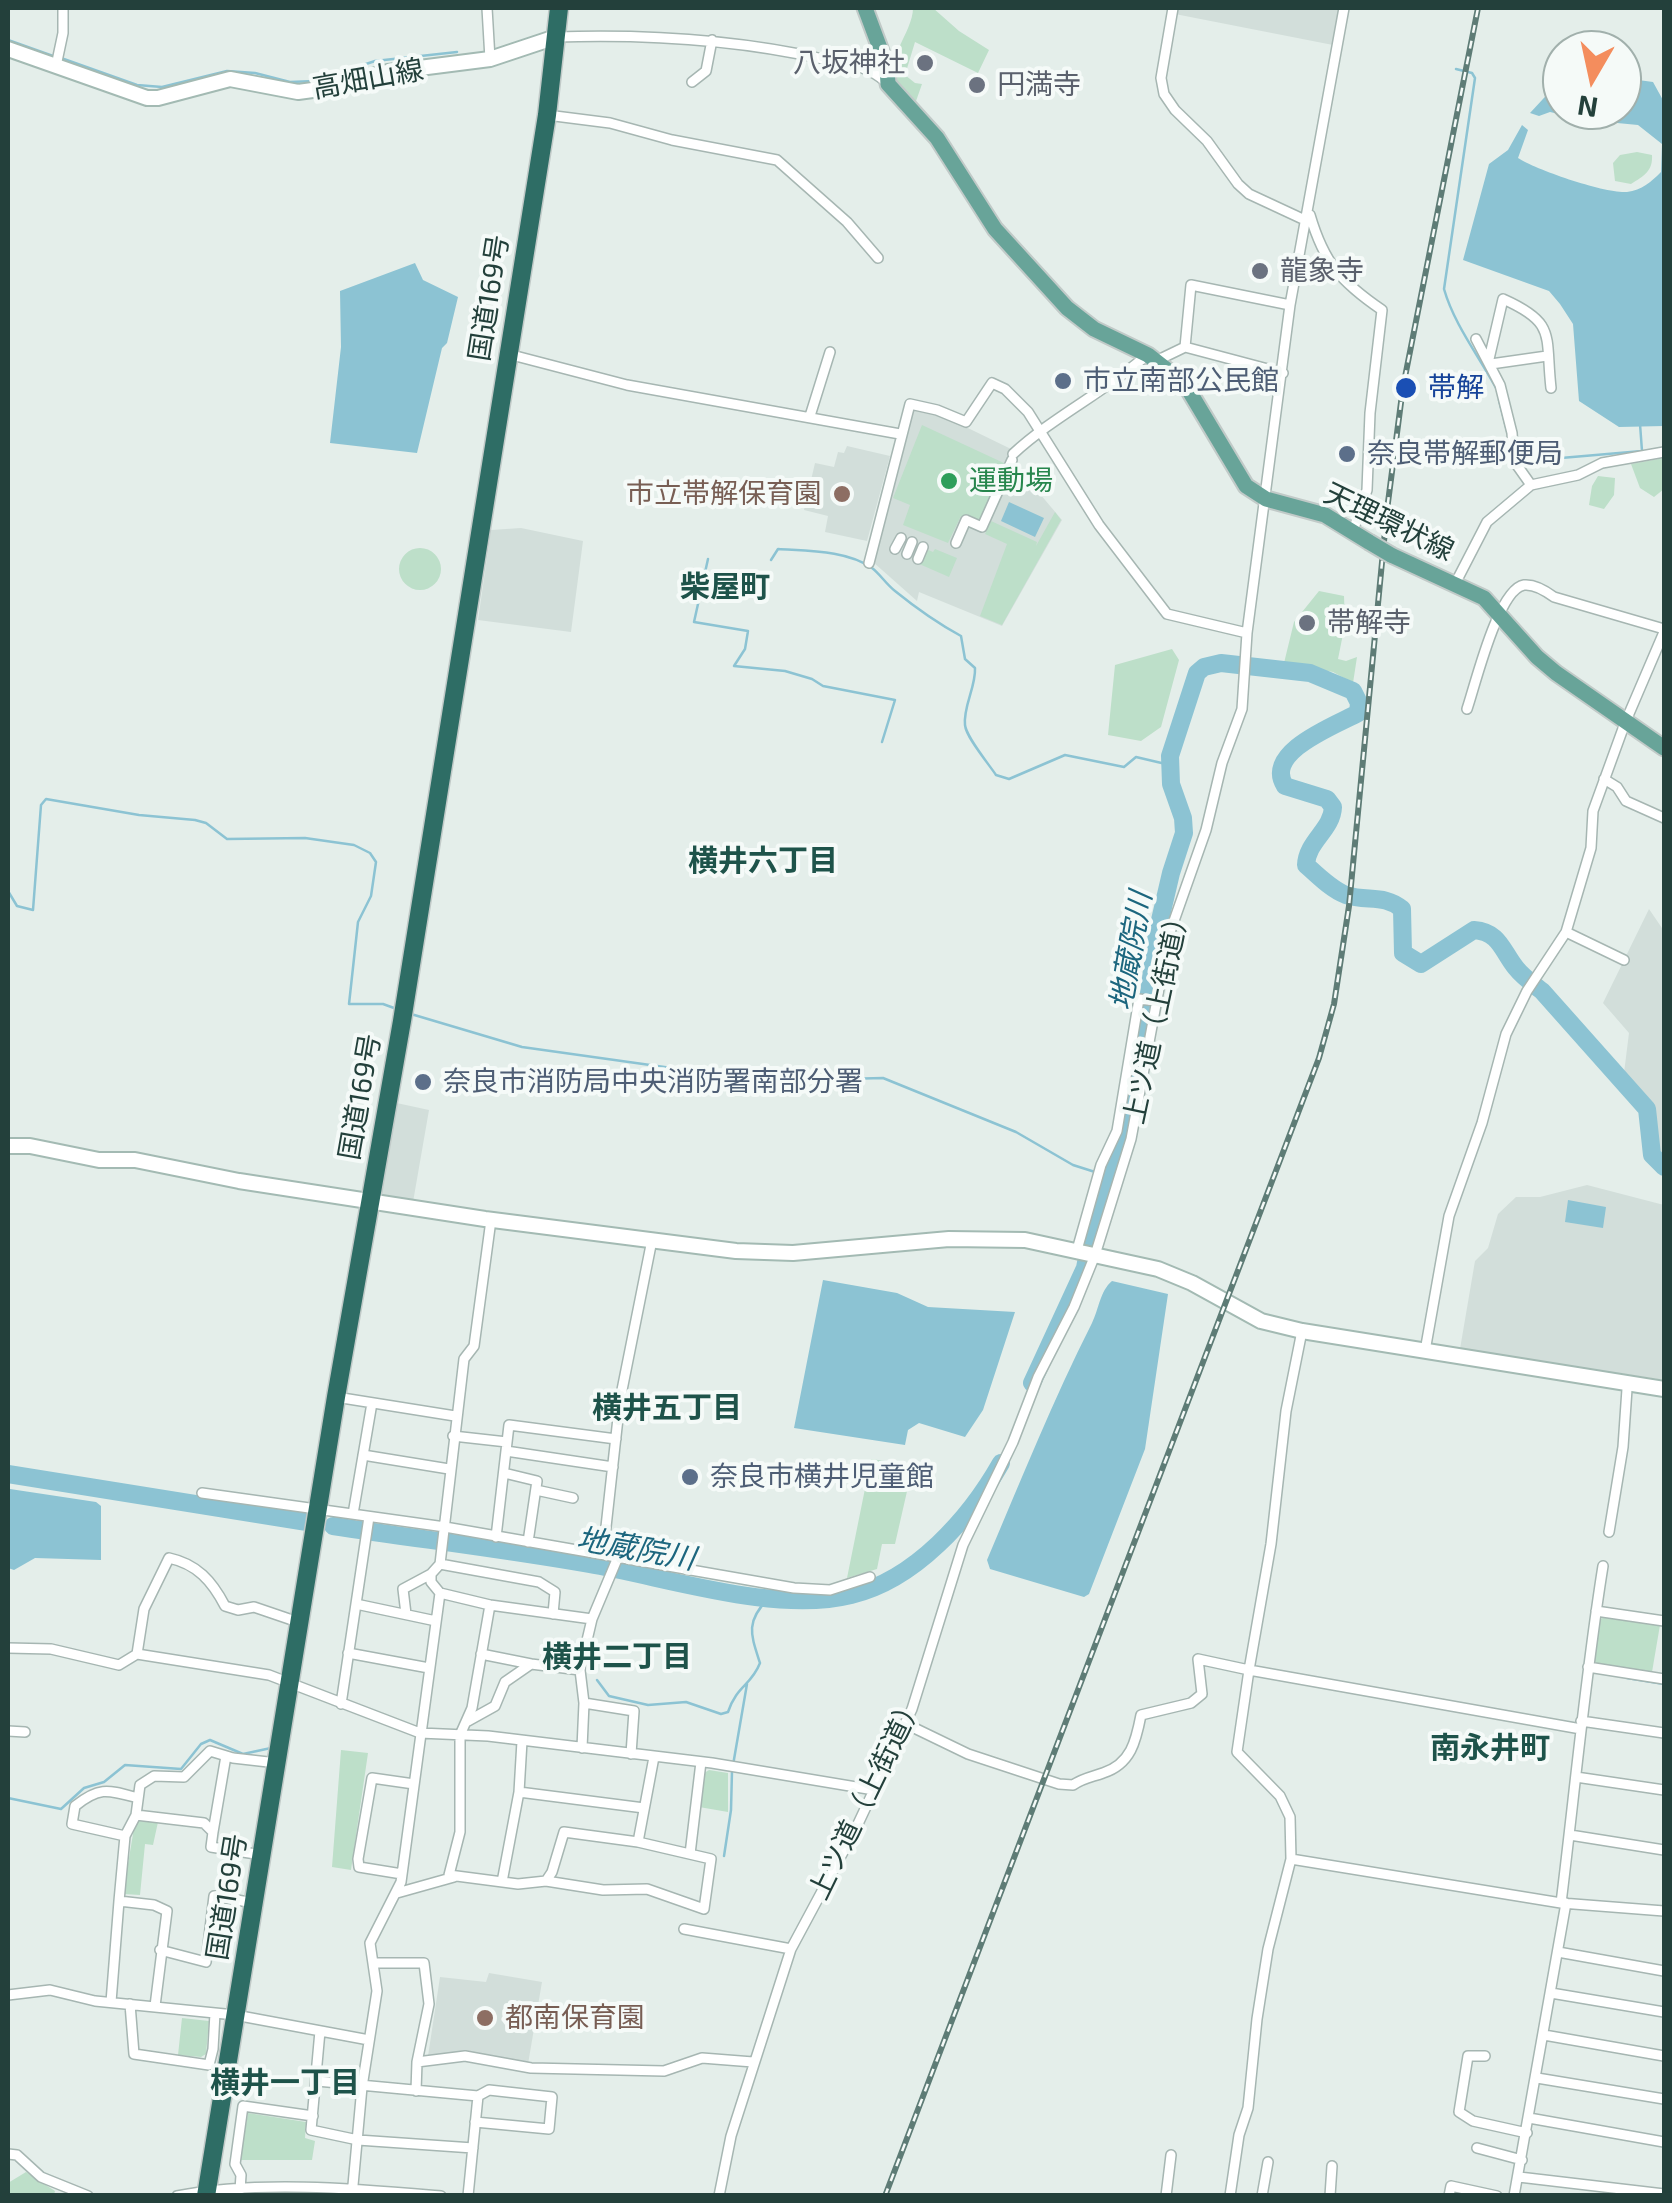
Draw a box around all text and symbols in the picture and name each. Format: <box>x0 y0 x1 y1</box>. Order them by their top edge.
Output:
north arrow <box>1542 30 1642 130</box>
place label: 八坂神社 <box>793 46 905 80</box>
marker: 八坂神社 <box>914 52 936 74</box>
street label: 高畑山線 <box>310 53 426 105</box>
place label: 円満寺 <box>997 68 1081 102</box>
marker: 円満寺 <box>966 74 988 96</box>
text: N <box>1575 89 1600 126</box>
street label: 国道169号 <box>462 233 516 363</box>
place label: 龍象寺 <box>1280 254 1364 288</box>
marker: 龍象寺 <box>1249 260 1271 282</box>
place label: 市立南部公民館 <box>1083 364 1279 398</box>
marker: 市立南部公民館 <box>1052 370 1074 392</box>
place label: 帯解 <box>1428 371 1484 405</box>
marker: 帯解 <box>1393 375 1419 401</box>
place label: 奈良帯解郵便局 <box>1367 437 1563 471</box>
marker: 奈良帯解郵便局 <box>1336 443 1358 465</box>
place label: 運動場 <box>969 464 1053 498</box>
marker: 運動場 <box>938 470 960 492</box>
street label: 天理環状線 <box>1319 476 1459 568</box>
place label: 市立帯解保育園 <box>626 477 822 511</box>
marker: 市立帯解保育園 <box>831 483 853 505</box>
district label: 柴屋町 <box>680 569 770 605</box>
place label: 帯解寺 <box>1327 606 1411 640</box>
marker: 帯解寺 <box>1296 612 1318 634</box>
district label: 横井六丁目 <box>688 843 838 879</box>
water label: 地蔵院川 <box>1103 889 1159 1013</box>
street label: 上ツ道（上街道） <box>1117 901 1197 1127</box>
street label: 国道169号 <box>332 1031 388 1163</box>
place label: 奈良市消防局中央消防署南部分署 <box>443 1065 863 1099</box>
marker: 奈良市消防局中央消防署南部分署 <box>412 1071 434 1093</box>
district label: 横井五丁目 <box>592 1390 742 1426</box>
place label: 奈良市横井児童館 <box>710 1460 934 1494</box>
marker: 奈良市横井児童館 <box>679 1466 701 1488</box>
water label: 地蔵院川 <box>574 1521 698 1577</box>
district label: 横井二丁目 <box>542 1639 692 1675</box>
street label: 上ツ道（上街道） <box>802 1689 930 1905</box>
district label: 南永井町 <box>1430 1730 1550 1766</box>
street label: 国道169号 <box>200 1832 254 1962</box>
place label: 都南保育園 <box>505 2001 645 2035</box>
marker: 都南保育園 <box>474 2007 496 2029</box>
district label: 横井一丁目 <box>210 2065 360 2101</box>

